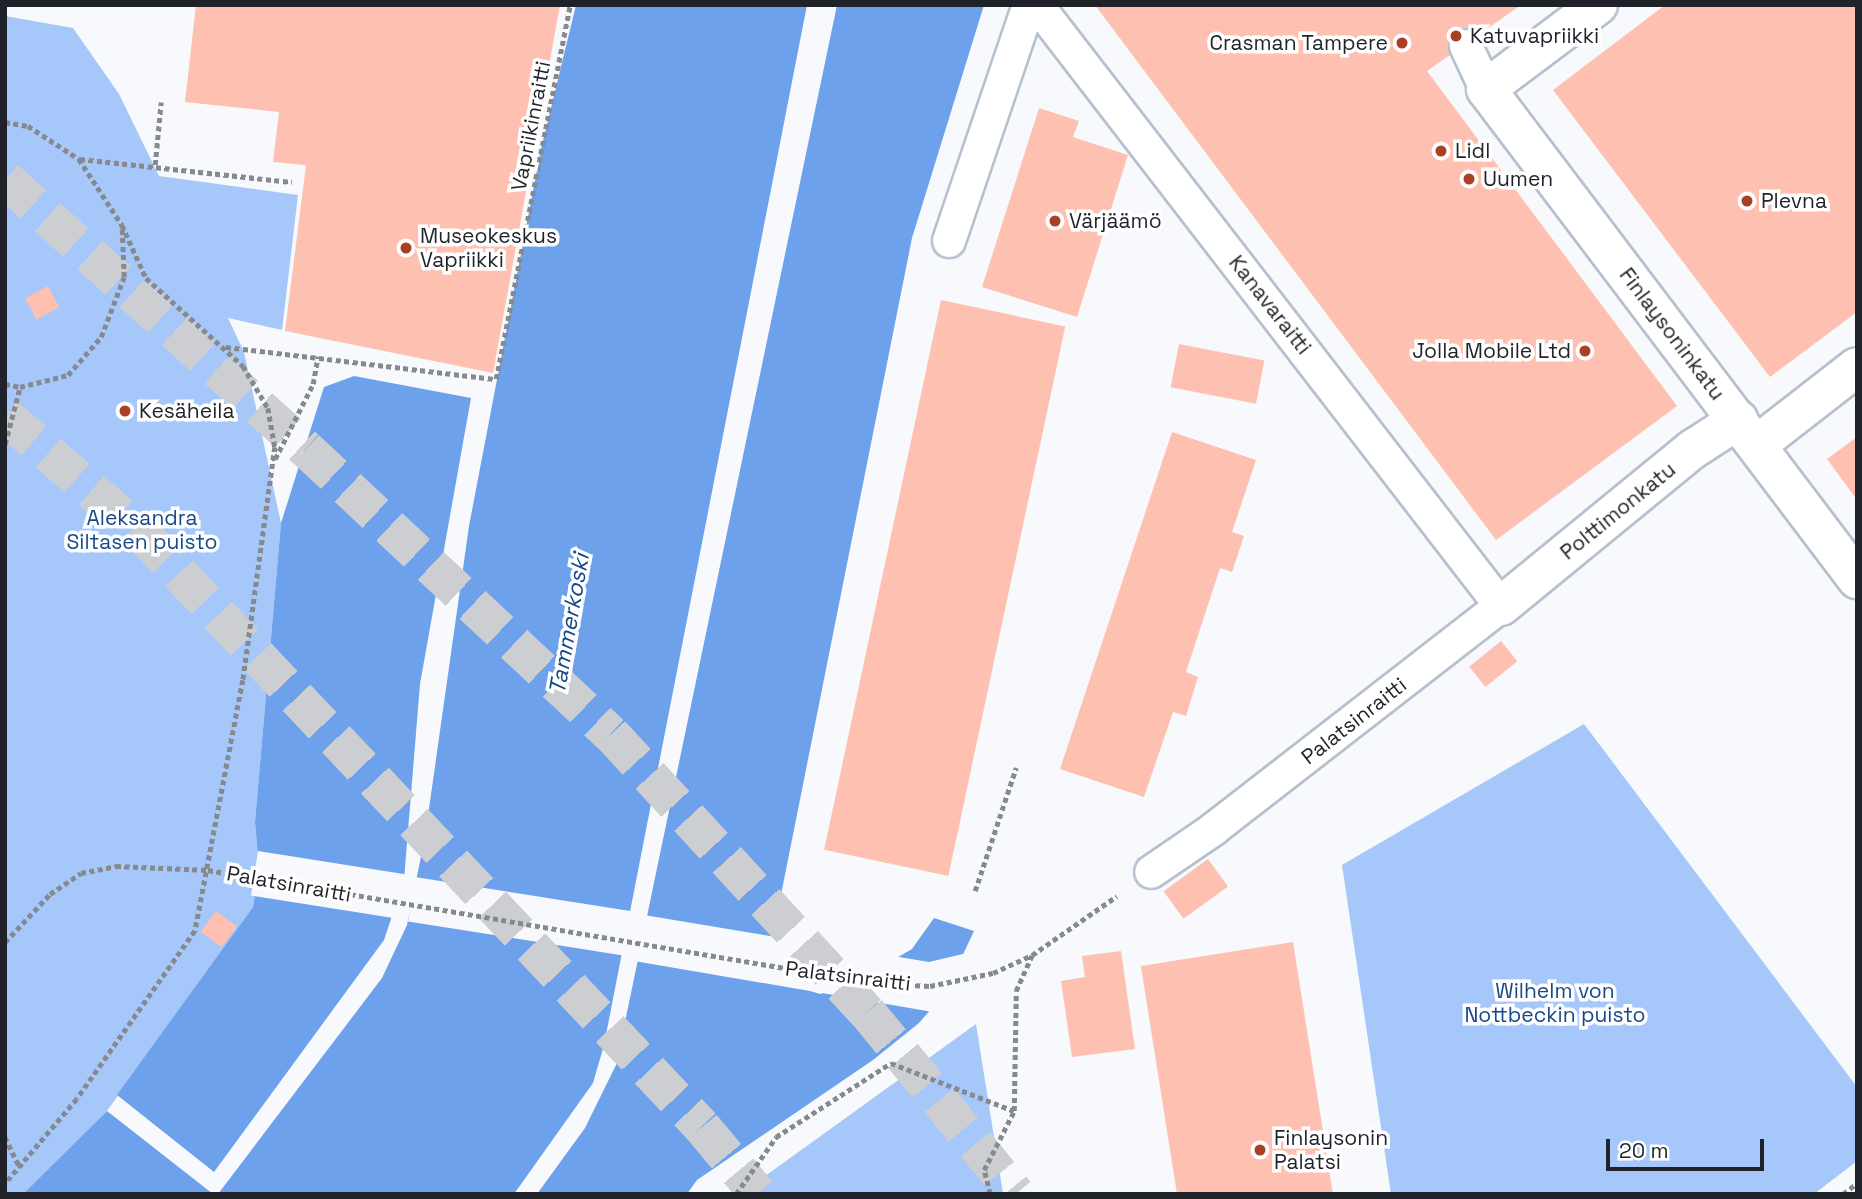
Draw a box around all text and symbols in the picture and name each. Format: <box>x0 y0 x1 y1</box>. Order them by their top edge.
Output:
place label: Katuvapriikki <box>1470 23 1599 49</box>
marker: Katuvapriikki <box>1448 28 1464 44</box>
place label: Crasman Tampere <box>1209 30 1388 56</box>
marker: Crasman Tampere <box>1394 35 1410 51</box>
street label: Vapriikinraitti <box>506 59 556 193</box>
place label: Lidl <box>1455 138 1490 164</box>
marker: Lidl <box>1433 143 1449 159</box>
place label: Uumen <box>1483 166 1553 192</box>
marker: Uumen <box>1461 171 1477 187</box>
place label: Plevna <box>1761 188 1827 214</box>
marker: Plevna <box>1739 193 1755 209</box>
place label: Värjäämö <box>1069 208 1162 234</box>
marker: Värjäämö <box>1047 213 1063 229</box>
place label: Museokeskus Vapriikki <box>420 223 557 273</box>
marker: Museokeskus Vapriikki <box>398 240 414 256</box>
street label: Kanavaraitti <box>1224 250 1316 360</box>
street label: Finlaysoninkatu <box>1614 263 1730 405</box>
place label: Jolla Mobile Ltd <box>1412 338 1571 364</box>
marker: Jolla Mobile Ltd <box>1577 343 1593 359</box>
place label: Kesäheila <box>139 398 235 424</box>
marker: Kesäheila <box>117 403 133 419</box>
street label: Polttimonkatu <box>1555 457 1681 565</box>
park label: Aleksandra Siltasen puisto <box>66 505 218 555</box>
water label: Tammerkoski <box>543 551 595 697</box>
street label: Palatsinraitti <box>1297 672 1411 770</box>
street label: Palatsinraitti <box>225 861 353 907</box>
street label: Palatsinraitti <box>784 956 912 996</box>
park label: Wilhelm von Nottbeckin puisto <box>1464 978 1646 1028</box>
place label: Finlaysonin Palatsi <box>1274 1125 1388 1175</box>
scale bar <box>1610 1126 1768 1170</box>
text: 20 m <box>1619 1137 1669 1164</box>
marker: Finlaysonin Palatsi <box>1252 1142 1268 1158</box>

